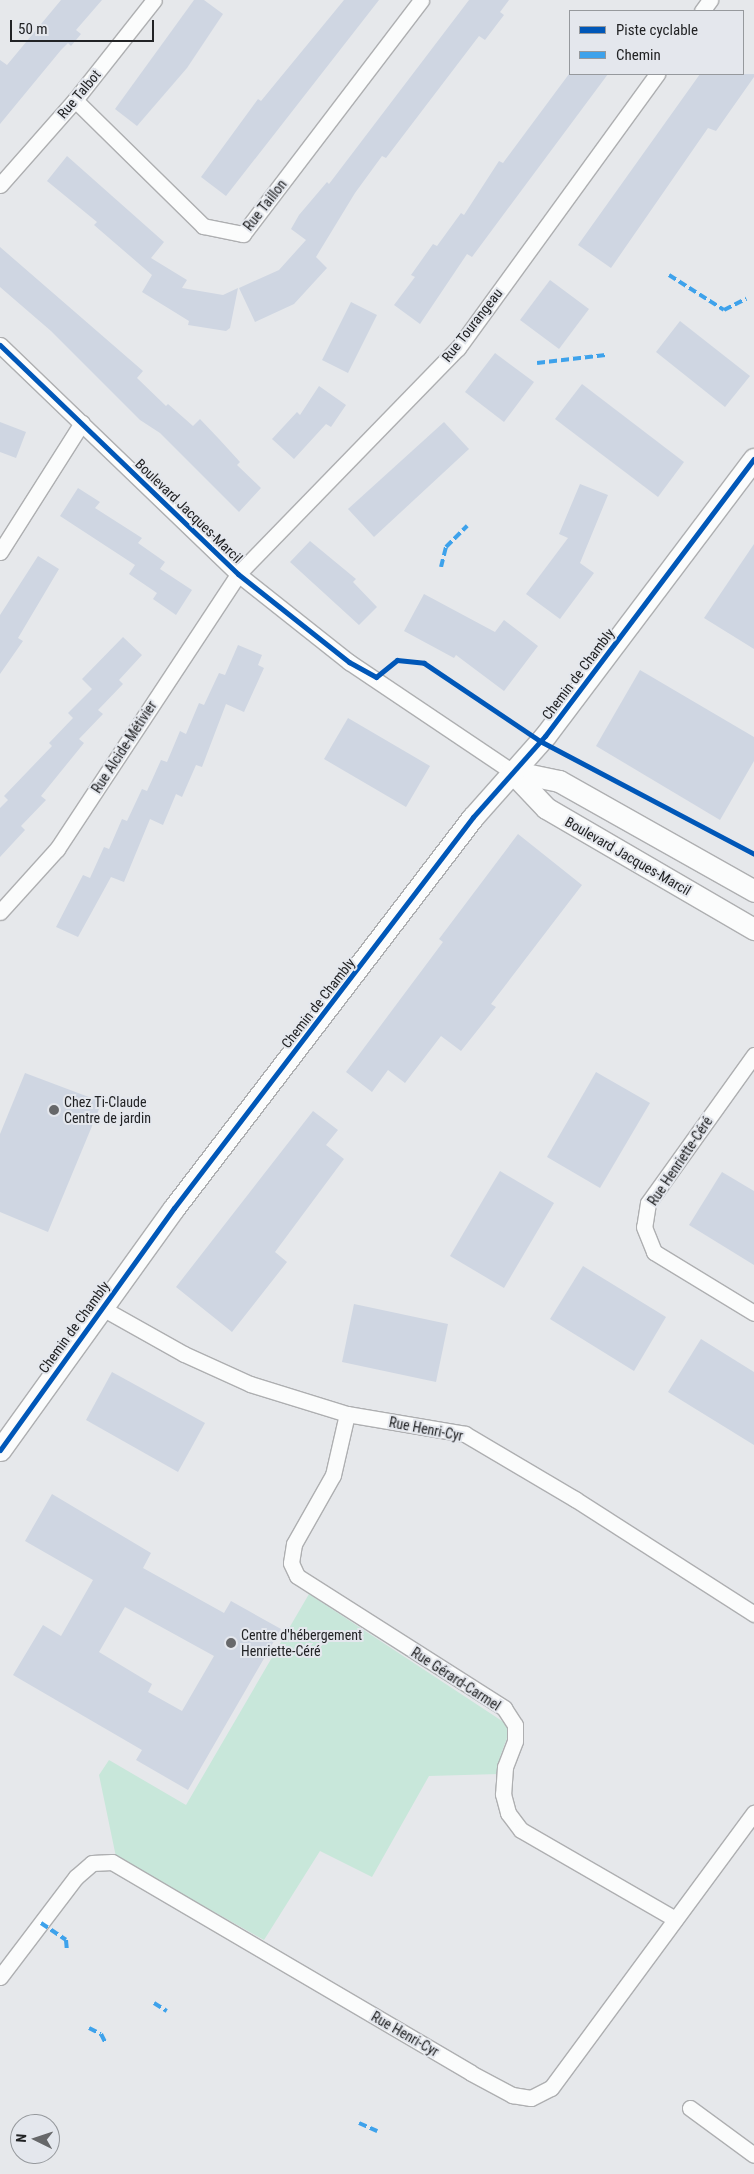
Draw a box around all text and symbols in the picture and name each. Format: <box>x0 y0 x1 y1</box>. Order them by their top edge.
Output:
scale bar <box>12 10 156 42</box>
legend <box>569 10 744 75</box>
text: 50 m <box>18 20 48 38</box>
text: Piste cyclable <box>616 21 698 39</box>
text: Chemin <box>616 46 661 64</box>
street label: Rue Talbot <box>54 66 104 122</box>
street label: Rue Taillon <box>240 176 290 234</box>
street label: Rue Tourangeau <box>438 285 506 365</box>
street label: Boulevard Jacques-Marcil <box>132 455 246 567</box>
street label: Chemin de Chambly <box>538 625 618 723</box>
street label: Rue Alcide-Métivier <box>88 698 160 796</box>
street label: Boulevard Jacques-Marcil <box>562 813 694 899</box>
street label: Chemin de Chambly <box>278 955 358 1051</box>
place label: Chez Ti-Claude Centre de jardin <box>64 1094 151 1126</box>
marker: Chez Ti-Claude Centre de jardin <box>48 1104 60 1116</box>
street label: Rue Henriette-Céré <box>644 1113 716 1209</box>
street label: Chemin de Chambly <box>35 1278 113 1376</box>
street label: Rue Henri-Cyr <box>388 1414 464 1444</box>
place label: Centre d'hébergement Henriette-Céré <box>241 1627 362 1660</box>
marker: Centre d'hébergement Henriette-Céré <box>225 1637 237 1649</box>
street label: Rue Gérard-Carmel <box>408 1644 504 1714</box>
street label: Rue Henri-Cyr <box>368 2008 442 2060</box>
north arrow <box>10 2114 60 2164</box>
text: N <box>13 2133 29 2143</box>

